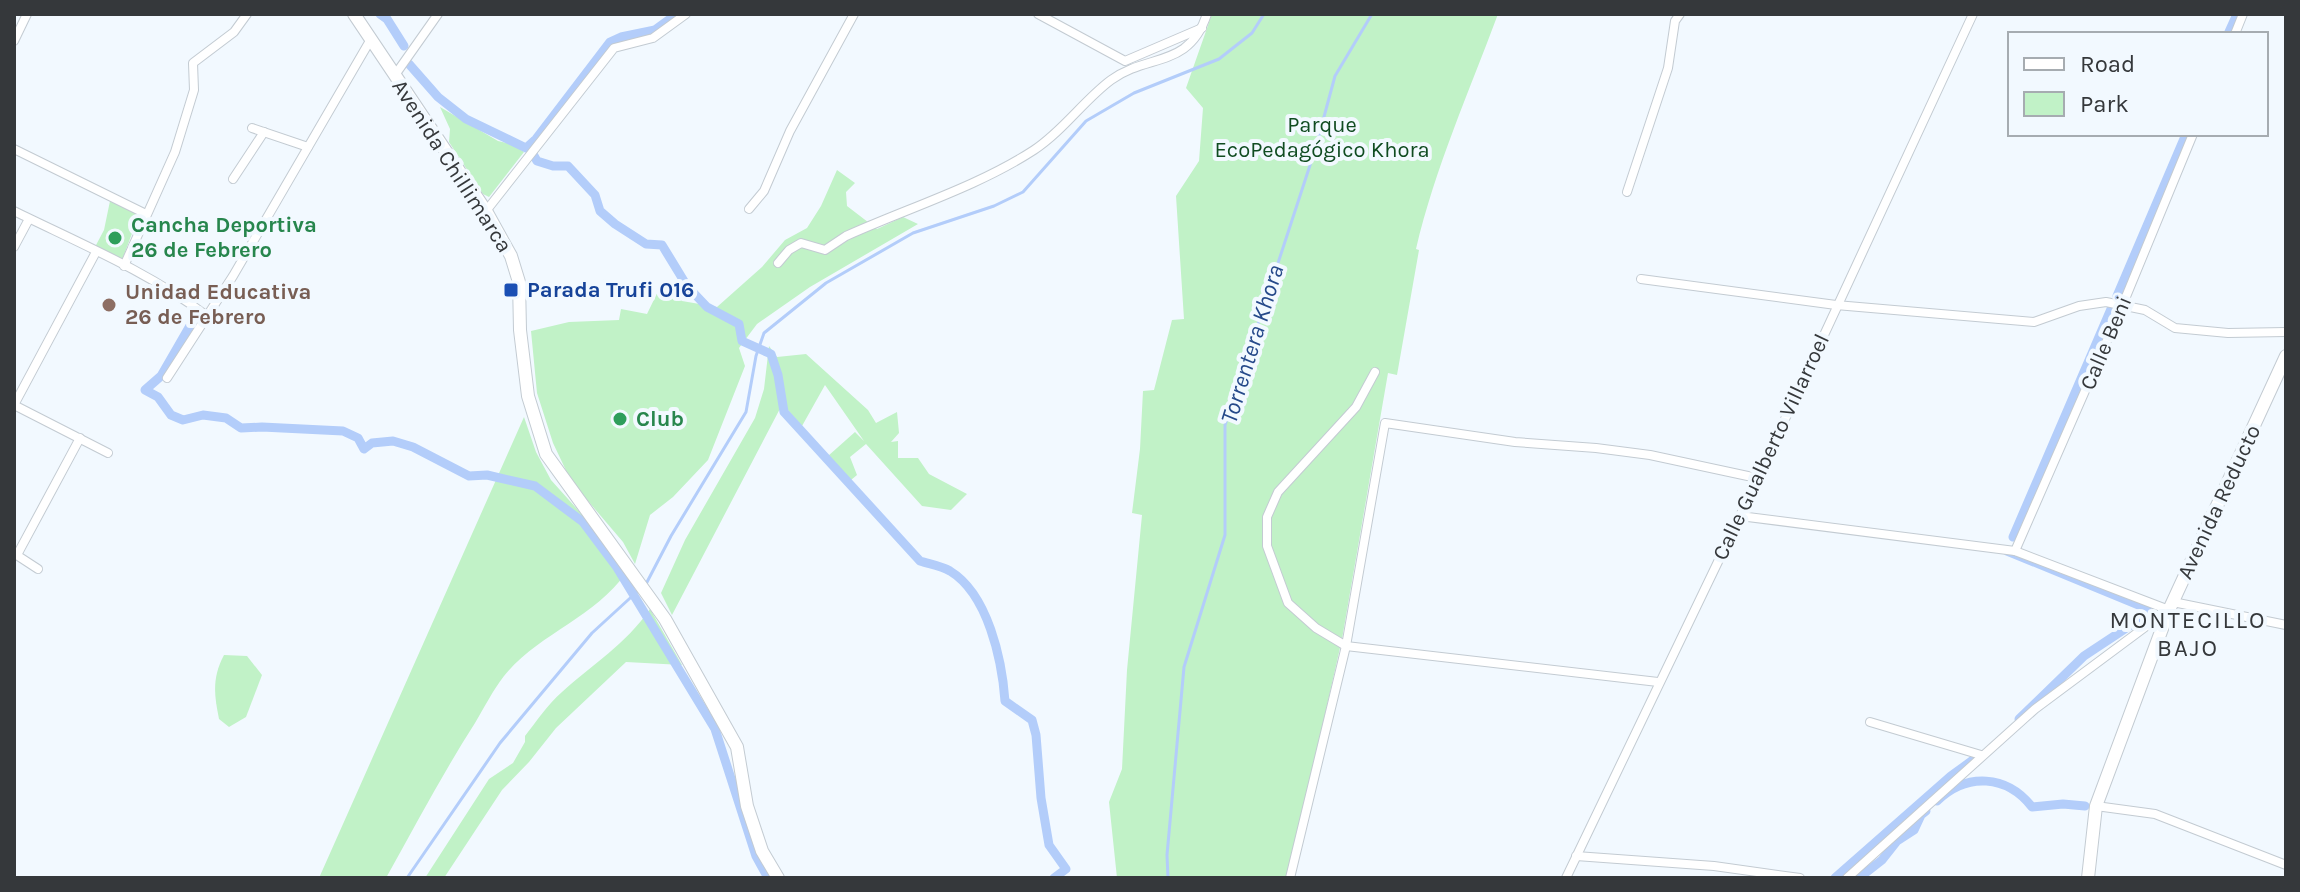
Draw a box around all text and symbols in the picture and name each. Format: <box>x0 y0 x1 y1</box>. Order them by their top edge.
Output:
legend <box>2008 32 2268 136</box>
text: Road <box>2080 50 2135 78</box>
street label: Avenida Chillimarca <box>386 75 518 257</box>
text: Park <box>2080 90 2129 118</box>
park label: Parque EcoPedagógico Khora <box>1214 112 1430 163</box>
place label: Cancha Deportiva 26 de Febrero <box>131 212 317 263</box>
marker: Cancha Deportiva 26 de Febrero <box>106 229 124 247</box>
water label: Torrentera Khora <box>1215 261 1289 427</box>
place label: Parada Trufi 016 <box>527 277 694 303</box>
place label: Unidad Educativa 26 de Febrero <box>125 279 311 330</box>
marker: Parada Trufi 016 <box>502 281 520 299</box>
street label: Calle Beni <box>2075 292 2137 394</box>
marker: Unidad Educativa 26 de Febrero <box>100 296 118 314</box>
street label: Calle Gualberto Villarroel <box>1707 330 1835 564</box>
place label: Club <box>636 406 684 432</box>
marker: Club <box>611 410 629 428</box>
street label: Avenida Reducto <box>2172 421 2266 583</box>
district label: MONTECILLO BAJO <box>2109 606 2267 662</box>

